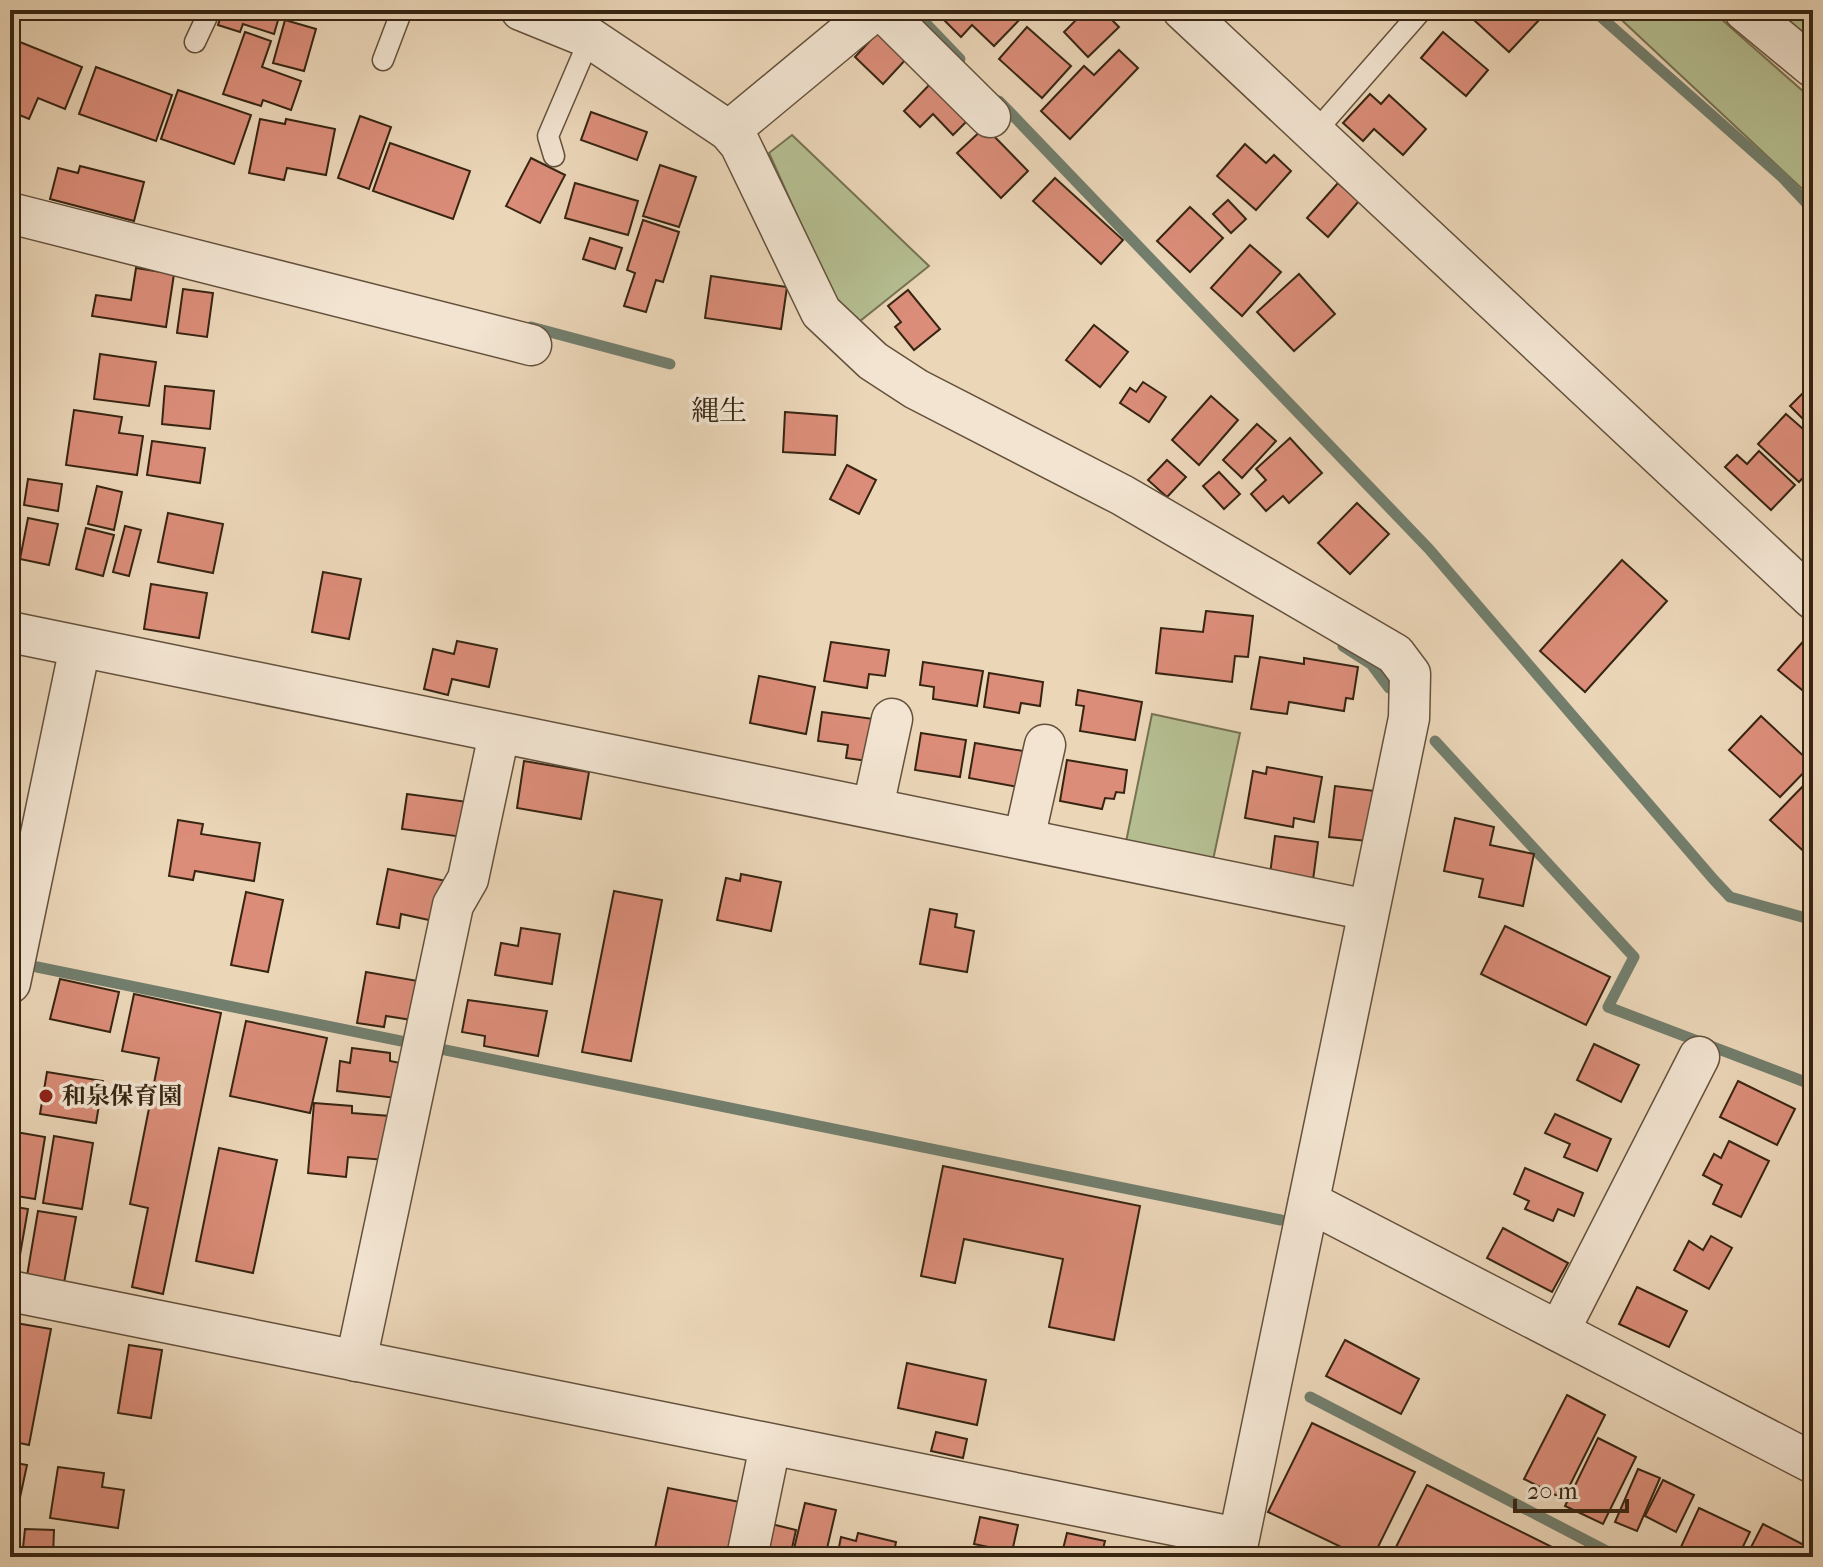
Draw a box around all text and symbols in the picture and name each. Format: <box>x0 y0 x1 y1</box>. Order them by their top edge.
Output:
district label: 縄生 <box>691 394 747 427</box>
place label: 和泉保育園 <box>62 1082 182 1110</box>
marker: 和泉保育園 <box>37 1087 55 1105</box>
scale bar <box>1515 1463 1627 1513</box>
text: 20 m <box>1527 1477 1578 1505</box>

